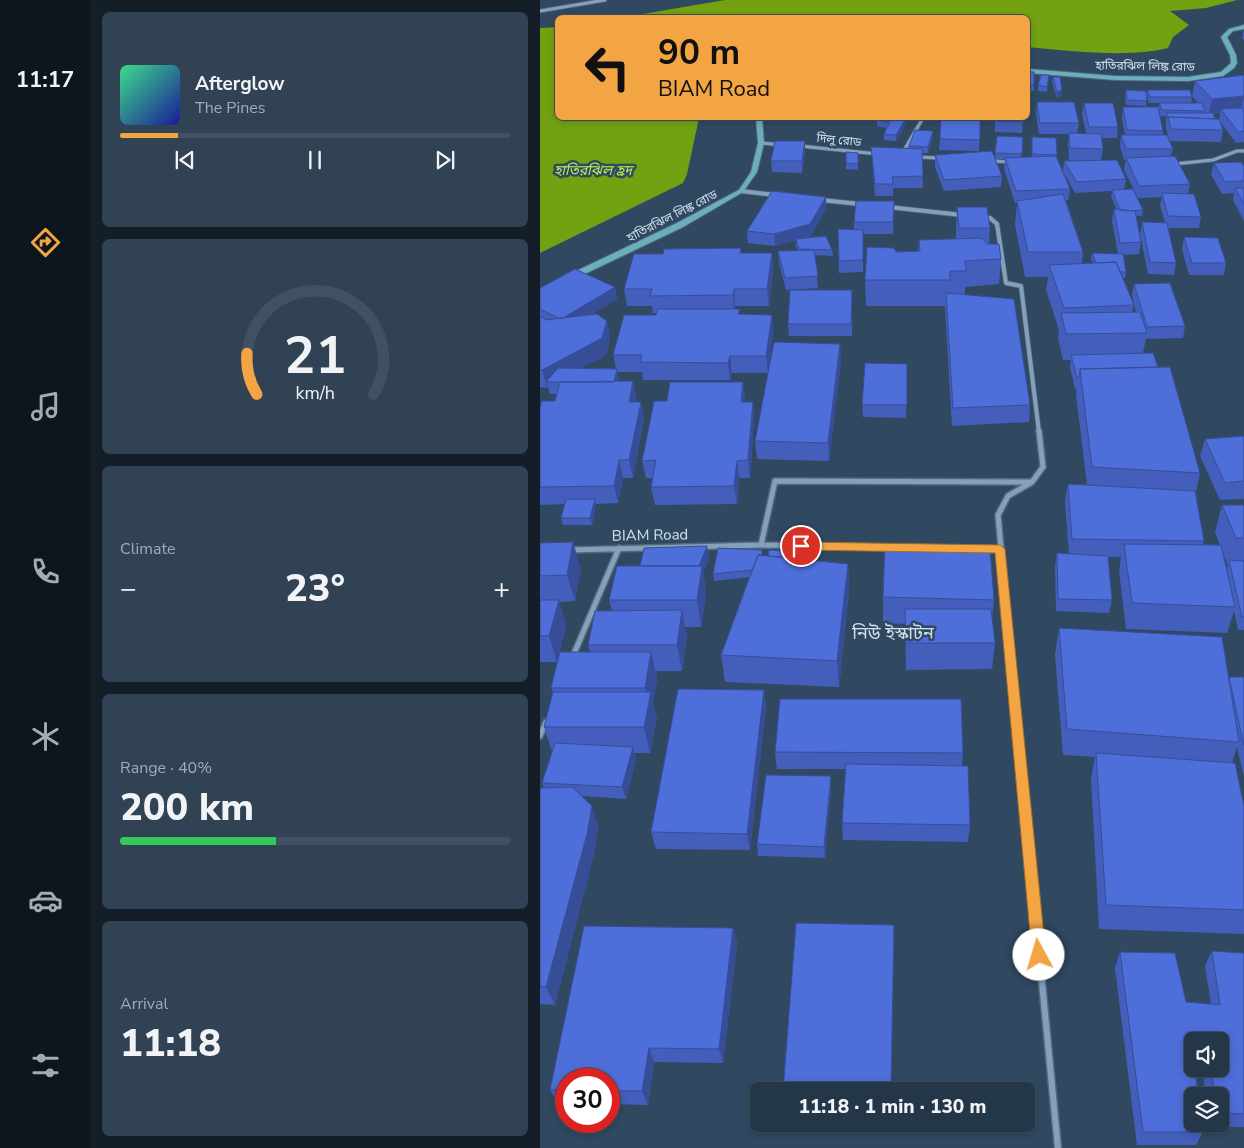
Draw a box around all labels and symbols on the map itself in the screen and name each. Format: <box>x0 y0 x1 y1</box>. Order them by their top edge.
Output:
street label: হাতিরঝিল লিঙ্ক রোড <box>1094 57 1195 75</box>
street label: দিলু রোড <box>815 130 863 150</box>
water label: হাতিরঝিল হ্রদ <box>554 161 635 180</box>
street label: হাতিরঝিল লিঙ্ক রোড <box>623 186 720 246</box>
street label: BIAM Road <box>612 524 688 546</box>
pin <box>780 525 822 567</box>
district label: নিউ ইস্কাটন <box>851 621 935 645</box>
position arrow <box>1012 928 1064 980</box>
speed limit sign: 30 <box>555 1068 620 1133</box>

